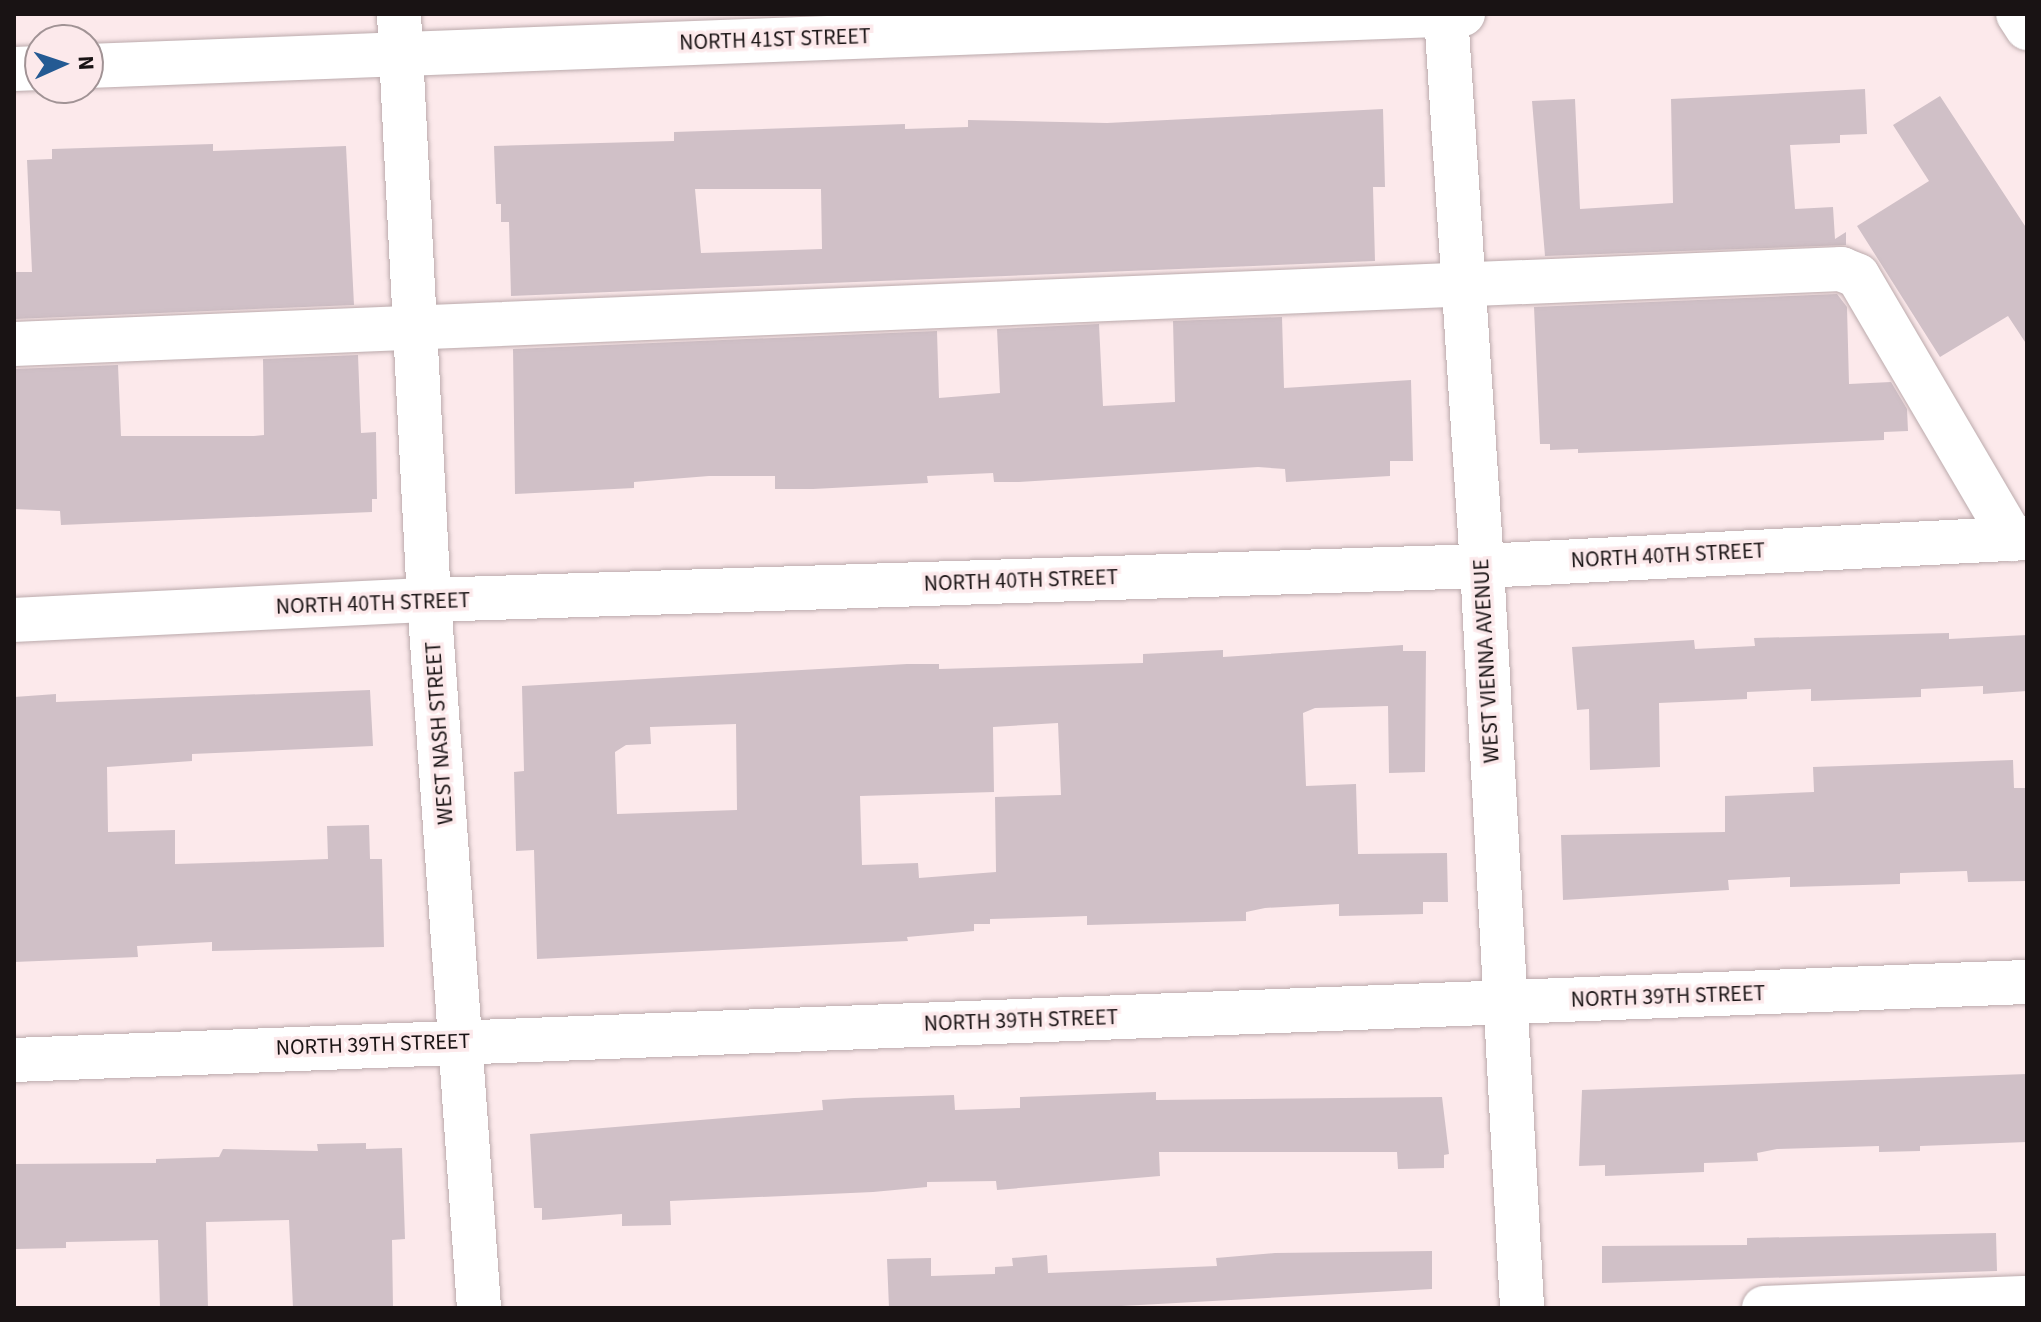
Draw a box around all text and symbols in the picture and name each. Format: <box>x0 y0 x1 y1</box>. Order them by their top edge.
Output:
street label: NORTH 41ST STREET <box>679 23 871 57</box>
north arrow <box>24 24 104 104</box>
text: N <box>70 55 102 71</box>
street label: NORTH 40TH STREET <box>1570 538 1766 574</box>
street label: WEST VIENNA AVENUE <box>1468 558 1506 764</box>
street label: NORTH 40TH STREET <box>923 564 1119 598</box>
street label: NORTH 40TH STREET <box>275 587 471 621</box>
street label: WEST NASH STREET <box>420 640 460 826</box>
street label: NORTH 39TH STREET <box>1570 980 1766 1014</box>
street label: NORTH 39TH STREET <box>923 1004 1119 1038</box>
street label: NORTH 39TH STREET <box>275 1028 471 1062</box>

